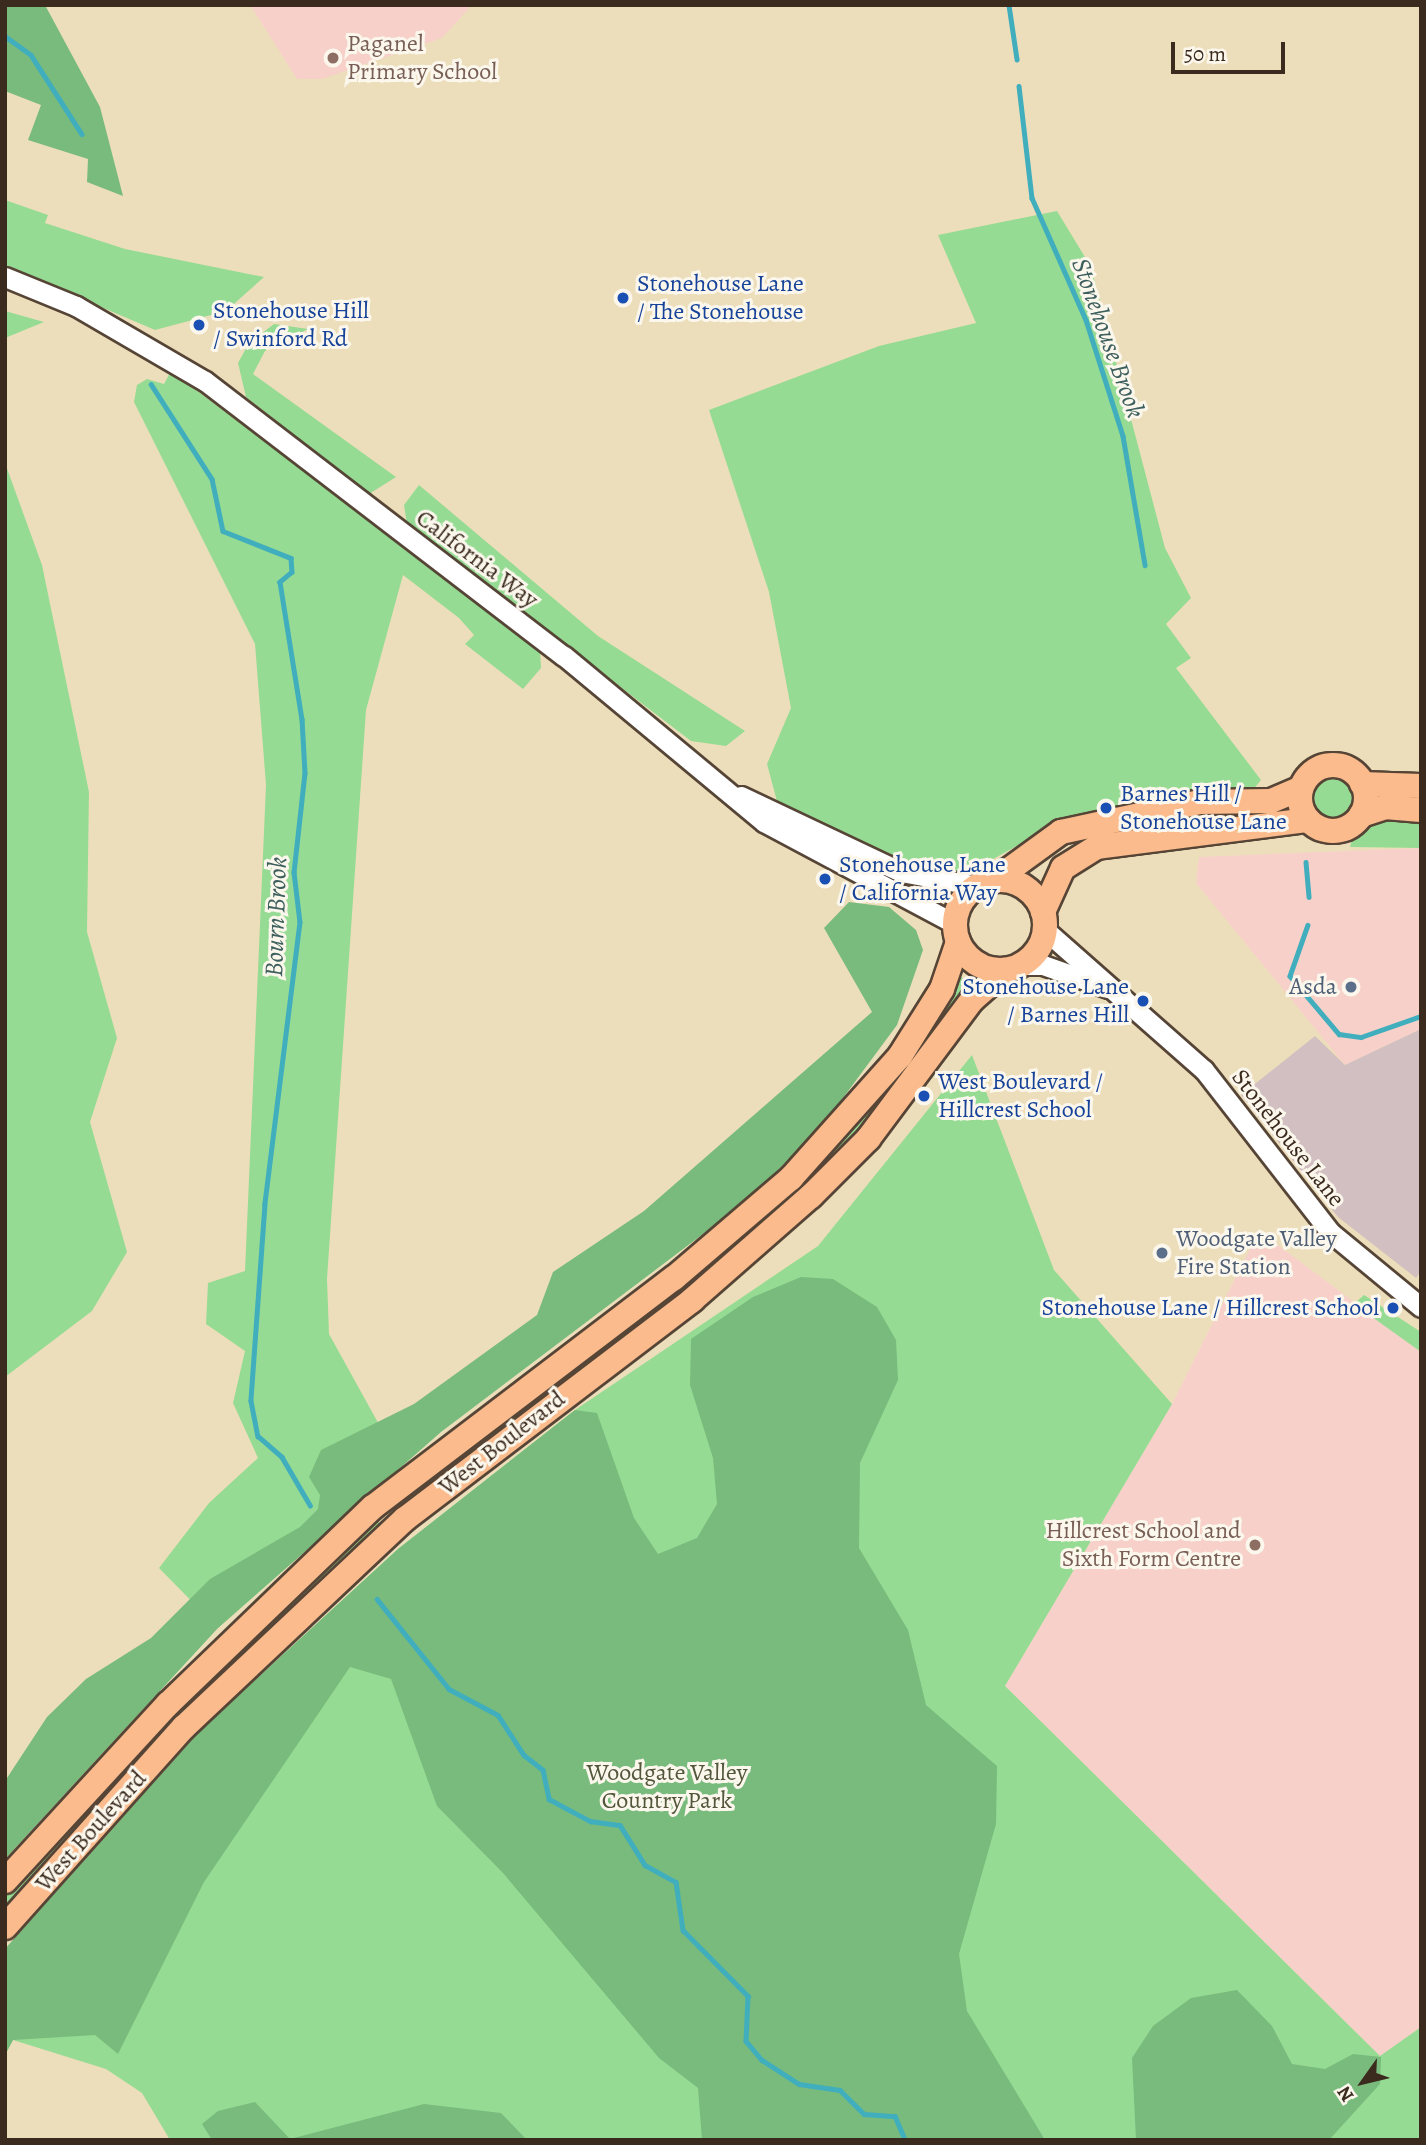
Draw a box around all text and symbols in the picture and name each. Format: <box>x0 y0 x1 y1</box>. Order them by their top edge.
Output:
scale bar <box>1174 28 1288 72</box>
place label: Paganel Primary School <box>347 30 497 86</box>
text: 50 m <box>1184 40 1226 68</box>
marker: Paganel Primary School <box>325 50 341 66</box>
water label: Stonehouse Brook <box>1065 254 1151 422</box>
place label: Stonehouse Lane / The Stonehouse <box>637 270 804 326</box>
marker: Stonehouse Lane / The Stonehouse <box>615 290 631 306</box>
place label: Stonehouse Hill / Swinford Rd <box>213 297 369 353</box>
marker: Stonehouse Hill / Swinford Rd <box>191 317 207 333</box>
street label: California Way <box>410 504 544 614</box>
place label: Barnes Hill / Stonehouse Lane <box>1120 780 1287 836</box>
marker: Barnes Hill / Stonehouse Lane <box>1098 800 1114 816</box>
place label: Stonehouse Lane / California Way <box>839 851 1006 907</box>
water label: Bourn Brook <box>258 856 294 978</box>
marker: Stonehouse Lane / California Way <box>817 871 833 887</box>
place label: Stonehouse Lane / Barnes Hill <box>962 973 1129 1029</box>
place label: Asda <box>1289 973 1337 1001</box>
marker: Asda <box>1343 979 1359 995</box>
marker: Stonehouse Lane / Barnes Hill <box>1135 993 1151 1009</box>
street label: Stonehouse Lane <box>1225 1063 1351 1213</box>
place label: West Boulevard / Hillcrest School <box>938 1068 1103 1124</box>
marker: West Boulevard / Hillcrest School <box>916 1088 932 1104</box>
place label: Woodgate Valley Fire Station <box>1176 1225 1337 1281</box>
marker: Woodgate Valley Fire Station <box>1154 1245 1170 1261</box>
place label: Stonehouse Lane / Hillcrest School <box>1041 1294 1379 1322</box>
marker: Stonehouse Lane / Hillcrest School <box>1385 1300 1401 1316</box>
street label: West Boulevard <box>433 1385 571 1501</box>
place label: Hillcrest School and Sixth Form Centre <box>1045 1517 1241 1573</box>
marker: Hillcrest School and Sixth Form Centre <box>1247 1537 1263 1553</box>
park label: Woodgate Valley Country Park <box>587 1759 747 1815</box>
street label: West Boulevard <box>29 1765 153 1897</box>
north arrow <box>1328 2047 1398 2117</box>
text: N <box>1331 2081 1360 2107</box>

